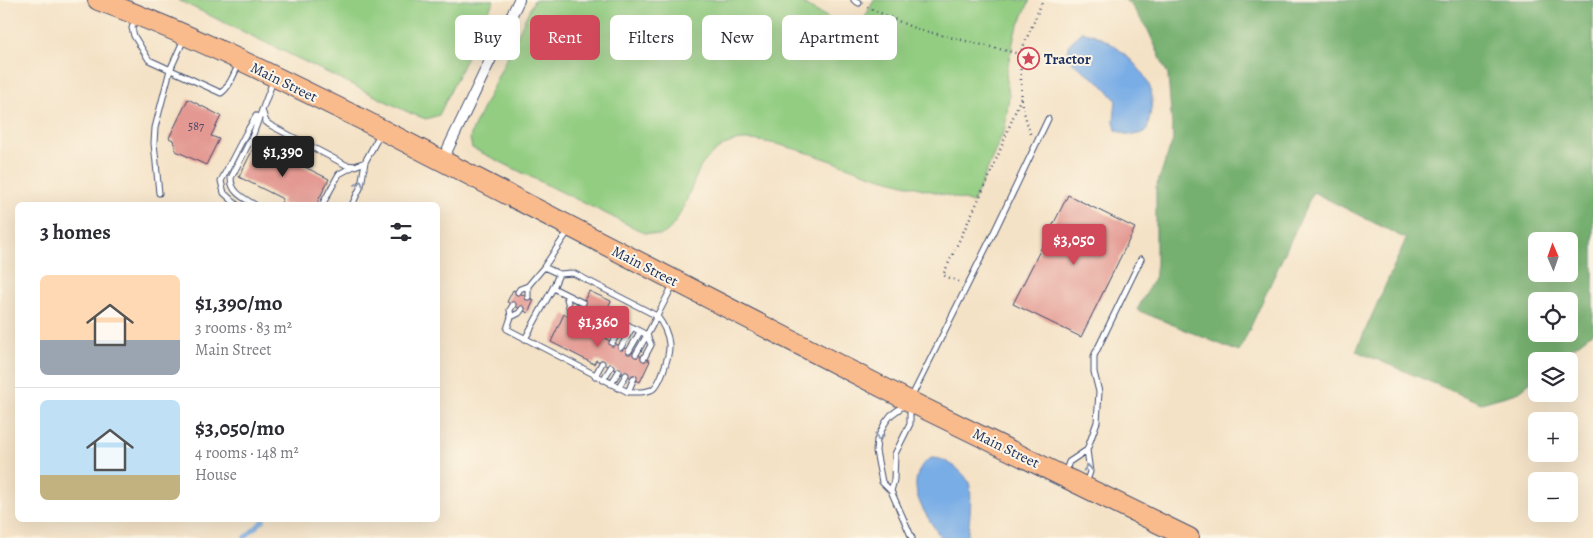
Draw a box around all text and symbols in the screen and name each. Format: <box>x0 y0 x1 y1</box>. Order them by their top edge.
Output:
chip: Buy <box>455 15 520 60</box>
chip: Rent <box>530 15 600 60</box>
chip: Filters <box>610 15 692 60</box>
chip: New <box>702 15 772 60</box>
chip: Apartment <box>782 15 897 60</box>
place icon: Tractor <box>1016 47 1040 71</box>
place label: Tractor <box>1044 49 1091 69</box>
street label: Main Street <box>247 57 321 107</box>
house number: 587 <box>188 118 205 134</box>
pin: $1,390 <box>242 136 324 178</box>
text: $1,390 <box>263 141 303 163</box>
one-way arrow <box>355 180 365 189</box>
text: 3 homes <box>40 218 111 246</box>
icon: filters <box>387 218 415 246</box>
pin: $3,050 <box>1033 224 1115 266</box>
text: $3,050 <box>1053 229 1095 251</box>
north arrow <box>1528 232 1578 282</box>
map controls <box>1528 232 1578 522</box>
street label: Main Street <box>608 241 682 291</box>
text: $1,390/mo <box>195 289 283 317</box>
button: locate <box>1528 292 1578 342</box>
icon: home <box>80 295 140 355</box>
pin: $1,360 <box>557 306 639 348</box>
text: $1,360 <box>578 311 618 333</box>
text: 3 rooms · 83 m² <box>195 317 292 339</box>
text: Main Street <box>195 339 272 361</box>
button: layers <box>1528 352 1578 402</box>
button: + <box>1528 412 1578 462</box>
text: $3,050/mo <box>195 414 285 442</box>
icon: home <box>80 420 140 480</box>
street label: Main Street <box>969 423 1043 473</box>
one-way arrow <box>874 432 884 441</box>
text: 4 rooms · 148 m² <box>195 442 299 464</box>
text: House <box>195 464 237 486</box>
one-way arrow <box>1083 464 1093 472</box>
button: − <box>1528 472 1578 522</box>

